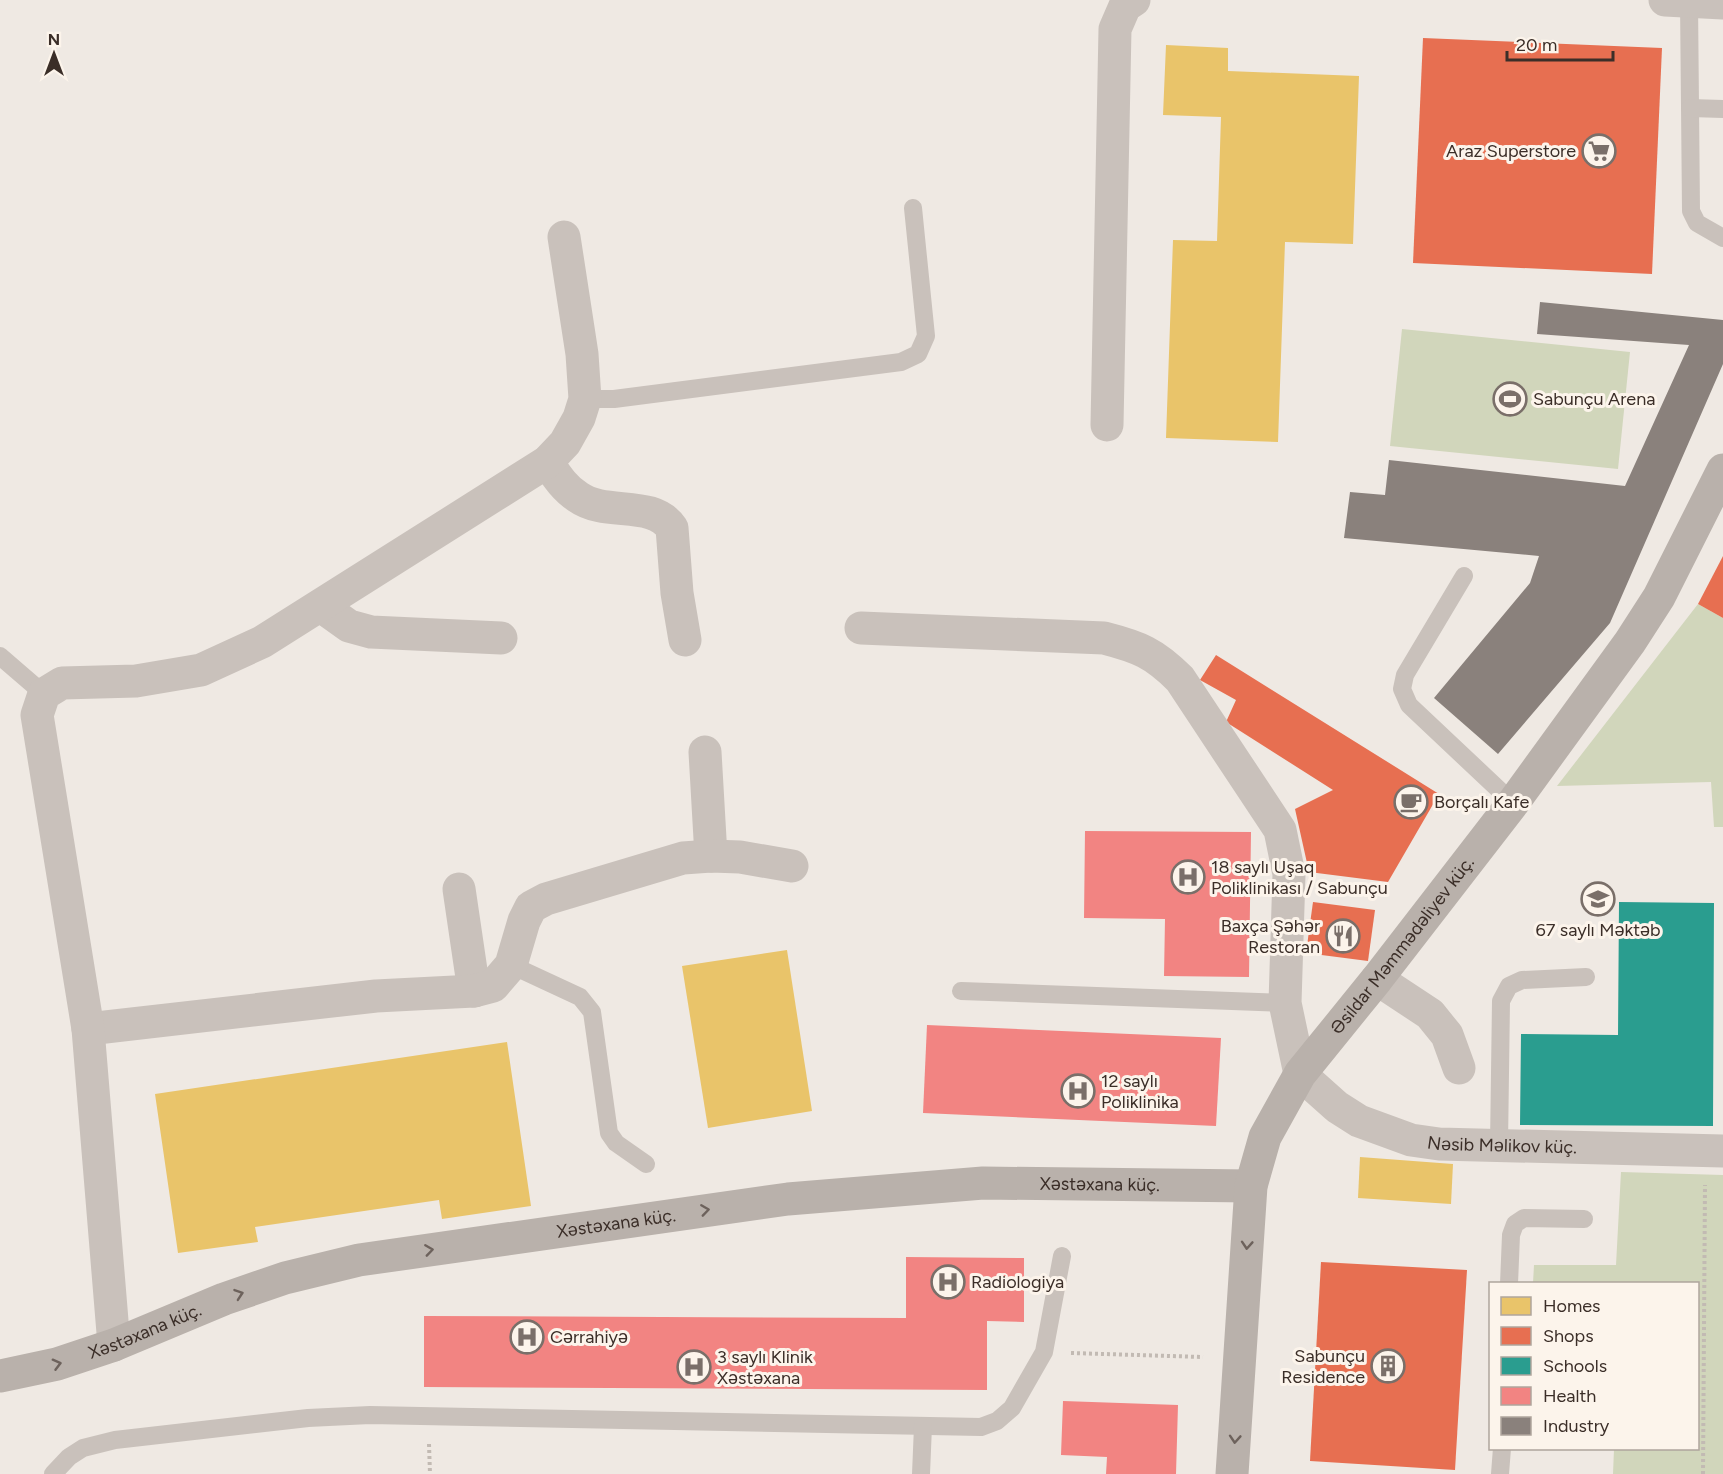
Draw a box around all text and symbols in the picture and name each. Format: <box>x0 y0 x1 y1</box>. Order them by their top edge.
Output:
north arrow <box>24 24 84 84</box>
scale bar <box>1507 24 1614 62</box>
text: N <box>48 30 60 49</box>
text: 20 m <box>1516 34 1557 56</box>
supermarket icon: Araz Superstore <box>1581 133 1617 169</box>
place label: Araz Superstore <box>1446 140 1576 162</box>
sports icon: Sabunçu Arena <box>1492 381 1528 417</box>
place label: Sabunçu Arena <box>1533 388 1655 410</box>
cafe icon: Borçalı Kafe <box>1393 784 1429 820</box>
place label: Borçalı Kafe <box>1434 791 1530 813</box>
street label: Əsildar Məmmədəliyev küç. <box>1326 852 1479 1039</box>
place label: 18 saylı Uşaq Poliklinikası / Sabunçu <box>1211 856 1388 899</box>
hospital icon: 18 saylı Uşaq Poliklinikası / Sabunçu <box>1170 859 1206 895</box>
school or university icon: 67 saylı Məktəb <box>1580 881 1616 917</box>
place label: Baxça Şəhər Restoran <box>1221 915 1320 958</box>
restaurant icon: Baxça Şəhər Restoran <box>1325 918 1361 954</box>
place label: 67 saylı Məktəb <box>1535 919 1661 941</box>
place label: 12 saylı Poliklinika <box>1101 1070 1179 1113</box>
hospital icon: 12 saylı Poliklinika <box>1060 1073 1096 1109</box>
street label: Nəsib Məlikov küç. <box>1426 1131 1577 1158</box>
street label: Xəstəxana küç. <box>1040 1173 1160 1196</box>
street label: Xəstəxana küç. <box>555 1204 677 1243</box>
one-way arrow <box>700 1205 709 1217</box>
one-way arrow <box>1240 1240 1253 1249</box>
one-way arrow <box>424 1245 433 1257</box>
hospital icon: Radiologiya <box>930 1264 966 1300</box>
place label: Radiologiya <box>971 1271 1064 1293</box>
legend <box>1489 1282 1699 1450</box>
one-way arrow <box>233 1288 244 1301</box>
text: Homes <box>1543 1295 1601 1317</box>
street label: Xəstəxana küç. <box>86 1299 205 1364</box>
hospital icon: Cərrahiyə <box>509 1319 545 1355</box>
text: Shops <box>1543 1325 1594 1347</box>
place label: Cərrahiyə <box>550 1326 628 1348</box>
place label: Sabunçu Residence <box>1281 1345 1365 1388</box>
place label: 3 saylı Klinik Xəstəxana <box>717 1346 813 1389</box>
building icon: Sabunçu Residence <box>1370 1348 1406 1384</box>
hospital icon: 3 saylı Klinik Xəstəxana <box>676 1349 712 1385</box>
text: Schools <box>1543 1355 1607 1377</box>
one-way arrow <box>52 1358 62 1371</box>
text: Health <box>1543 1385 1596 1407</box>
text: Industry <box>1543 1415 1610 1437</box>
one-way arrow <box>1228 1435 1241 1444</box>

